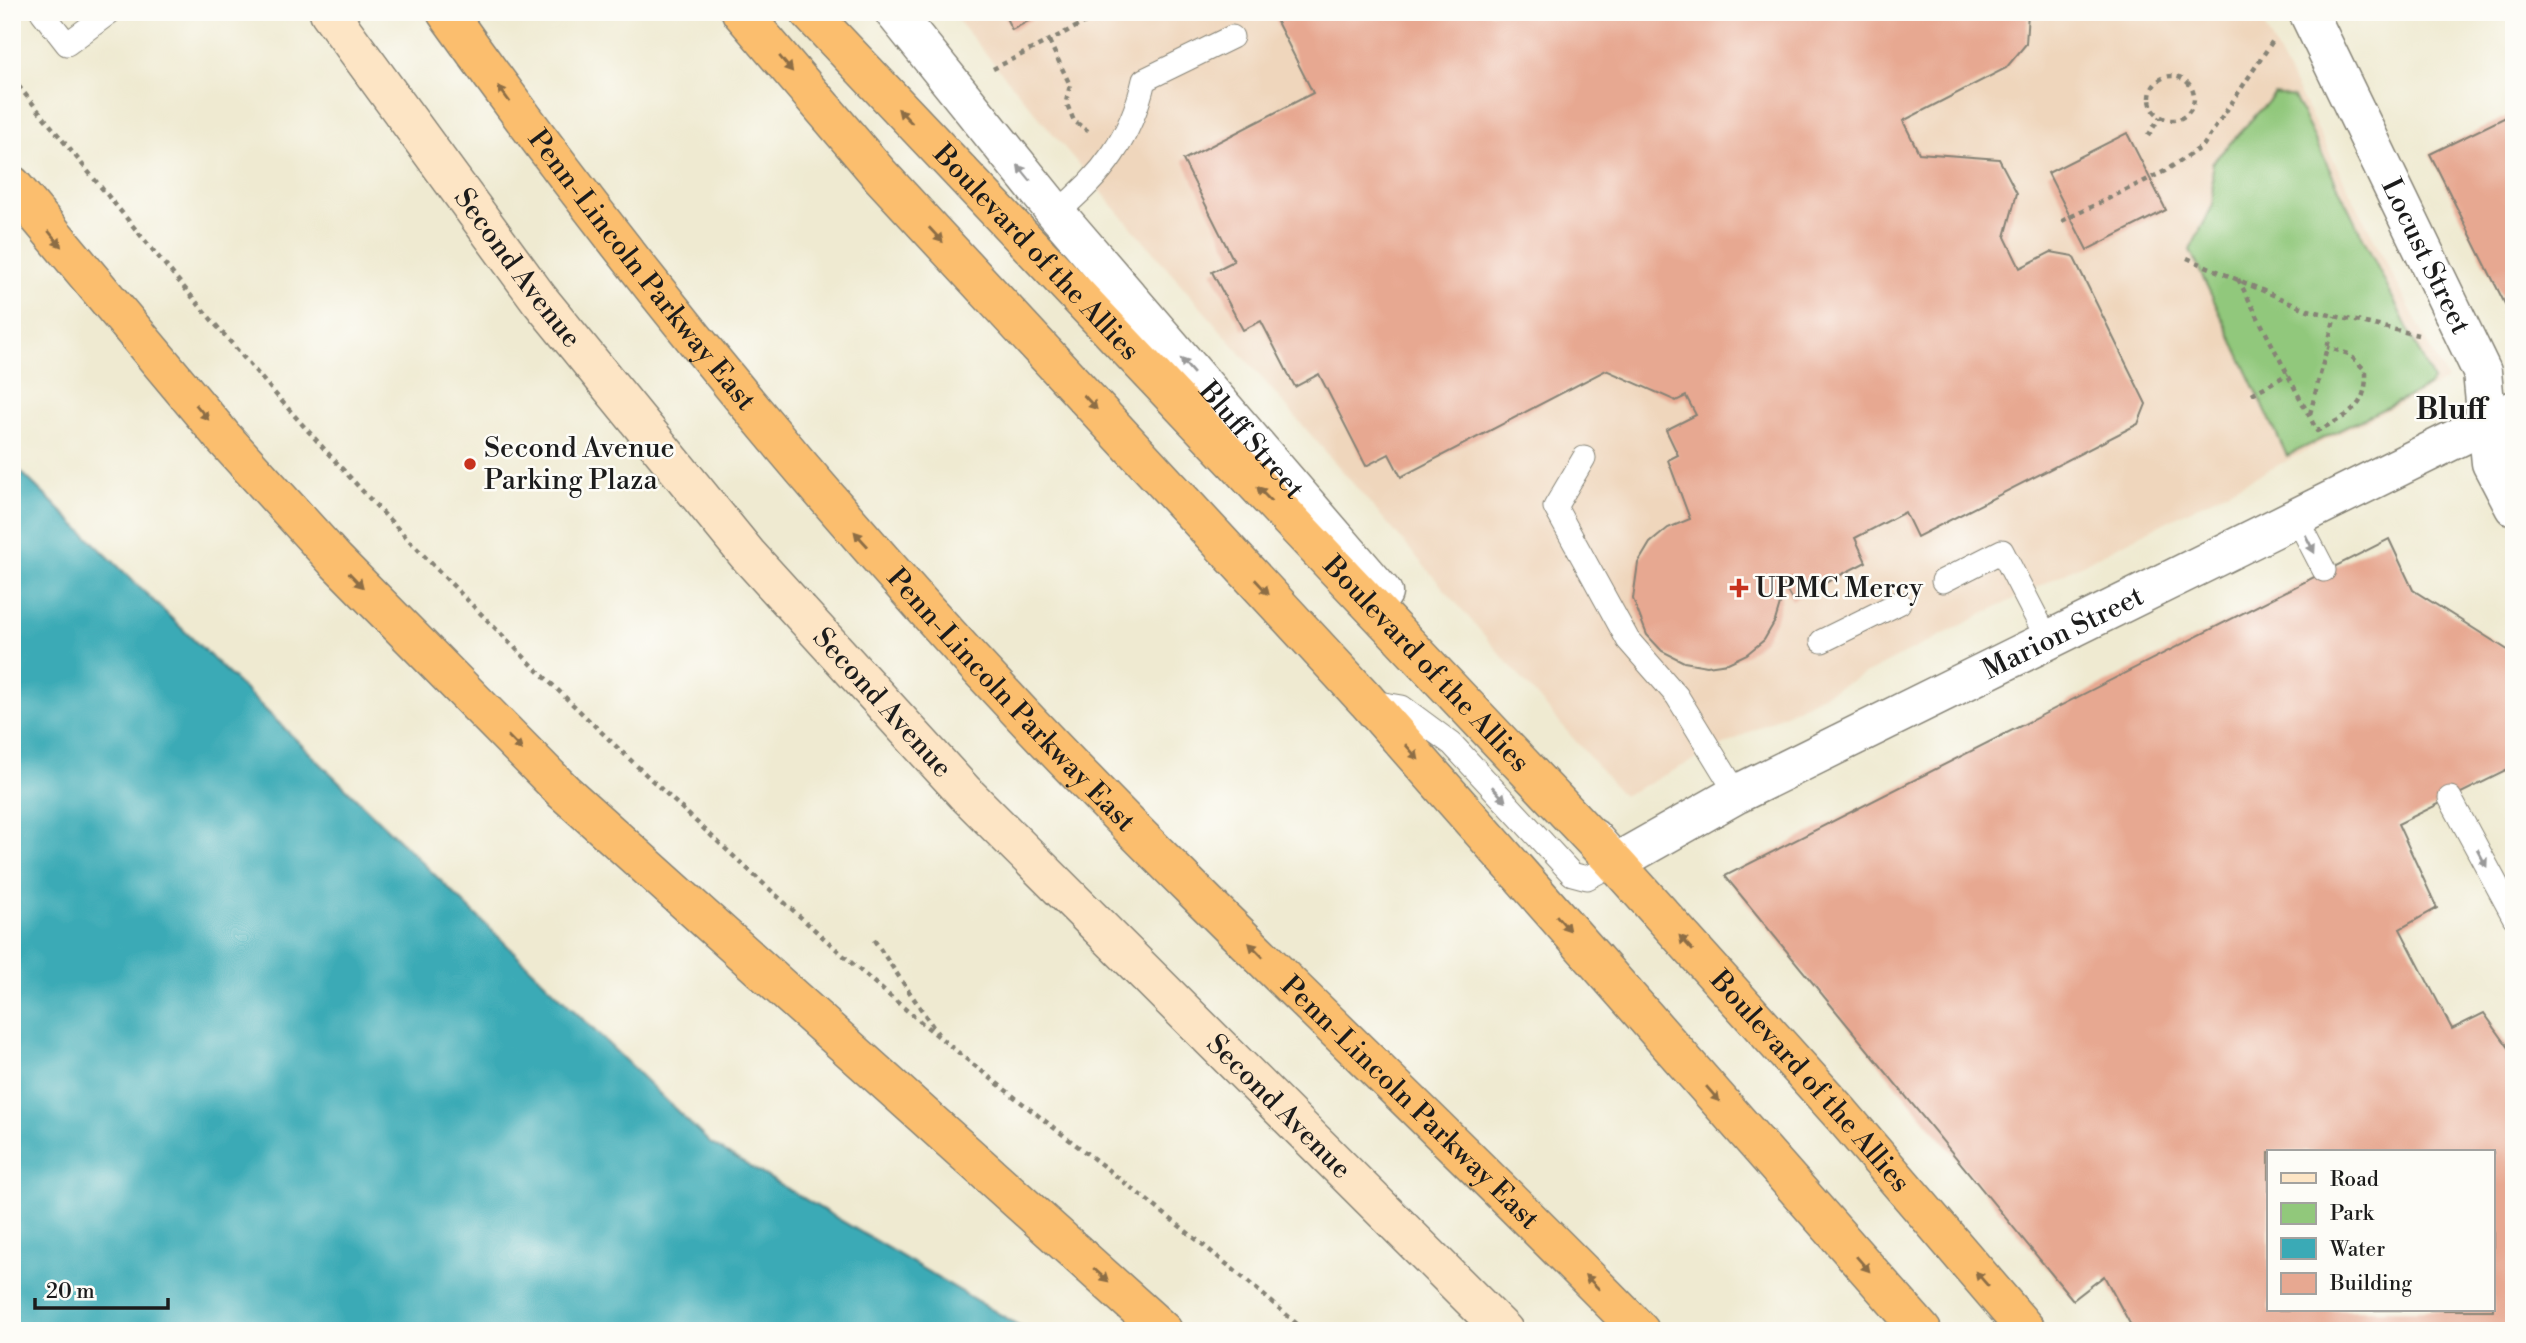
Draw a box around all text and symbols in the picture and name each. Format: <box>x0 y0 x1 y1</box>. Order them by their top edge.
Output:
one-way arrow <box>778 56 793 73</box>
one-way arrow <box>497 85 511 103</box>
one-way arrow <box>897 108 913 125</box>
street label: Penn-Lincoln Parkway East <box>520 123 763 418</box>
street label: Boulevard of the Allies <box>925 136 1147 368</box>
one-way arrow <box>1017 165 1032 182</box>
street label: Locust Street <box>2373 172 2478 340</box>
street label: Second Avenue <box>446 181 589 355</box>
one-way arrow <box>927 226 943 243</box>
one-way arrow <box>47 230 62 247</box>
one-way arrow <box>1180 357 1195 374</box>
street label: Bluff Street <box>1191 374 1312 506</box>
district label: Bluff <box>2416 391 2491 429</box>
one-way arrow <box>1082 393 1098 410</box>
one-way arrow <box>194 404 209 421</box>
place label: Second Avenue Parking Plaza <box>484 431 675 498</box>
marker: Second Avenue Parking Plaza <box>462 456 478 472</box>
one-way arrow <box>1256 486 1272 503</box>
one-way arrow <box>853 530 869 548</box>
one-way arrow <box>2305 534 2316 554</box>
street label: Boulevard of the Allies <box>1315 548 1537 779</box>
street label: Penn-Lincoln Parkway East <box>879 561 1143 839</box>
one-way arrow <box>347 571 363 588</box>
place label: UPMC Mercy <box>1755 571 1923 606</box>
one-way arrow <box>1253 578 1269 595</box>
marker: UPMC Mercy <box>1729 578 1749 598</box>
street label: Marion Street <box>1977 578 2149 687</box>
street label: Second Avenue <box>805 620 960 785</box>
one-way arrow <box>506 734 523 750</box>
one-way arrow <box>1404 743 1420 761</box>
one-way arrow <box>1491 785 1507 803</box>
one-way arrow <box>2476 848 2488 867</box>
one-way arrow <box>1555 914 1571 932</box>
one-way arrow <box>1679 935 1695 952</box>
one-way arrow <box>1248 943 1265 959</box>
street label: Boulevard of the Allies <box>1702 962 1918 1199</box>
street label: Penn-Lincoln Parkway East <box>1273 968 1547 1237</box>
street label: Second Avenue <box>1199 1027 1359 1186</box>
one-way arrow <box>1705 1085 1720 1102</box>
legend <box>2267 1150 2494 1312</box>
text: Road <box>2330 1167 2379 1193</box>
text: Park <box>2330 1201 2375 1227</box>
text: Water <box>2329 1237 2385 1263</box>
one-way arrow <box>1855 1255 1871 1273</box>
scale bar <box>35 1266 168 1310</box>
one-way arrow <box>1092 1267 1110 1283</box>
one-way arrow <box>1974 1270 1990 1288</box>
text: Building <box>2329 1271 2412 1297</box>
one-way arrow <box>1584 1275 1601 1291</box>
text: 20 m <box>46 1279 95 1305</box>

